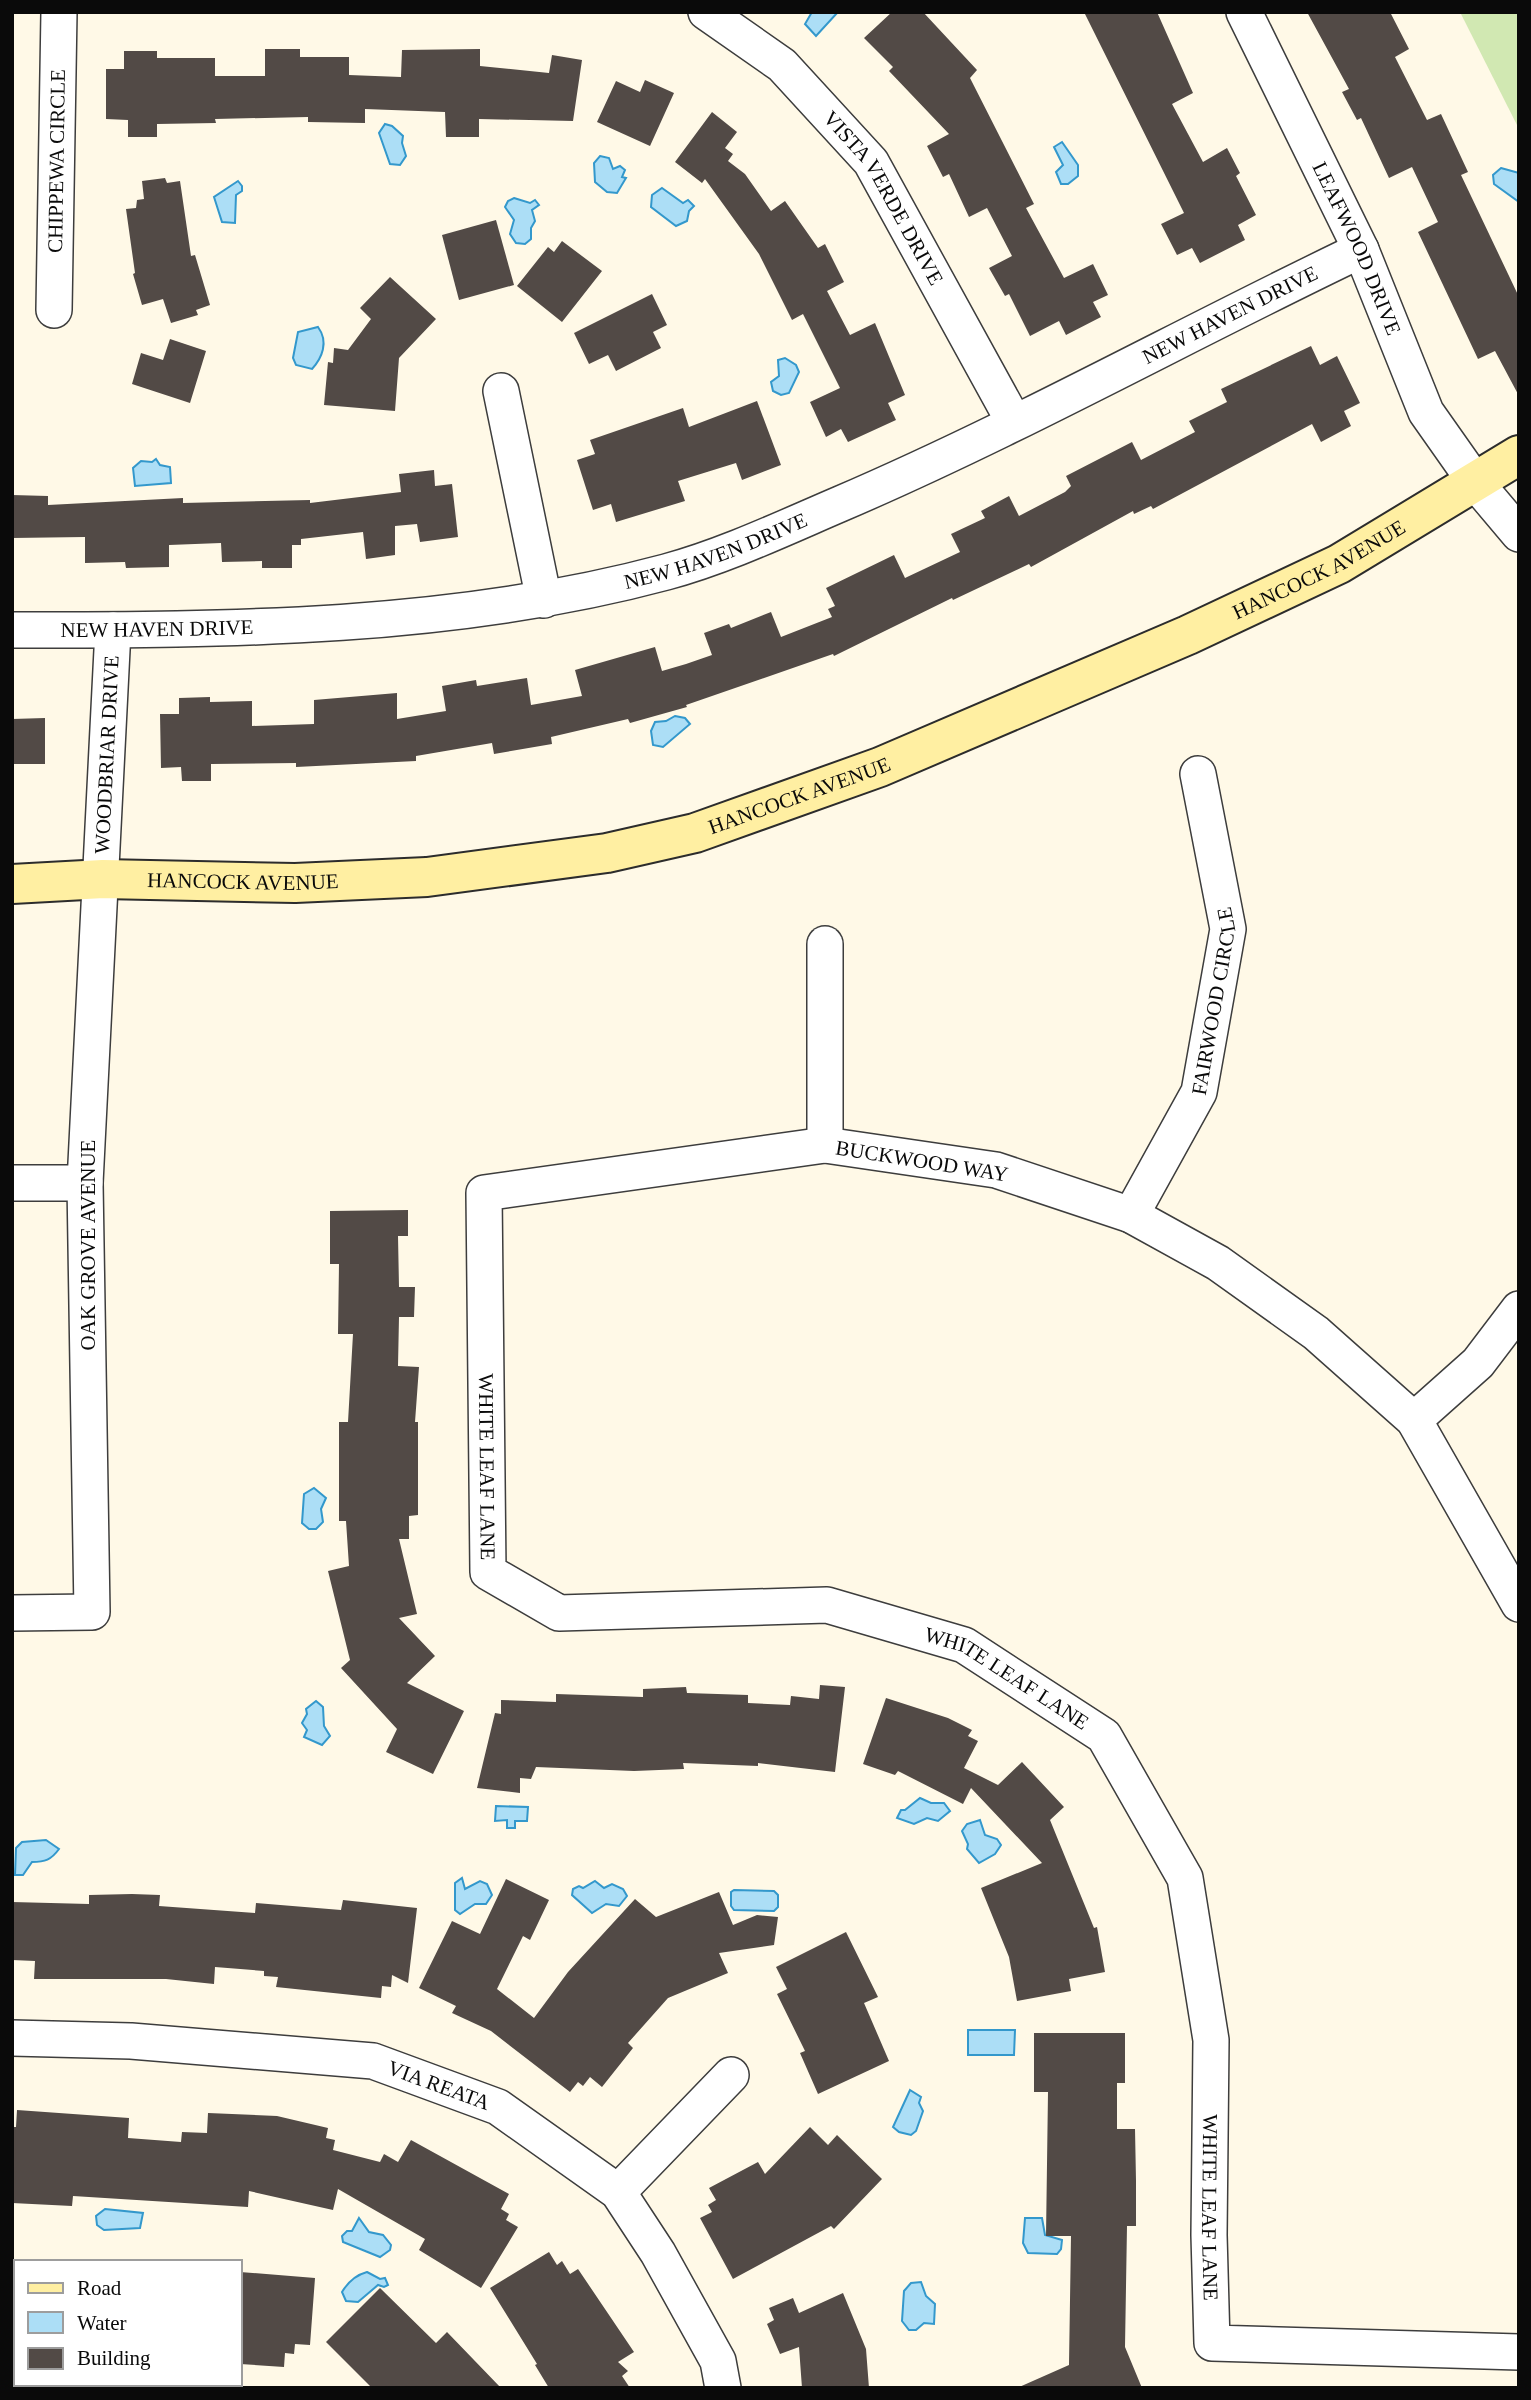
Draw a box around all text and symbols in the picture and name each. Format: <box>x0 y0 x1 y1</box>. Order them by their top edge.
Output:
street label: CHIPPEWA CIRCLE <box>43 69 70 253</box>
street label: VISTA VERDE DRIVE <box>818 106 948 289</box>
street label: LEAFWOOD DRIVE <box>1308 158 1406 338</box>
street label: NEW HAVEN DRIVE <box>1138 261 1321 369</box>
street label: NEW HAVEN DRIVE <box>621 508 811 594</box>
street label: HANCOCK AVENUE <box>1229 515 1410 624</box>
street label: NEW HAVEN DRIVE <box>60 615 254 642</box>
street label: WOODBRIAR DRIVE <box>90 655 124 855</box>
street label: HANCOCK AVENUE <box>705 752 894 839</box>
street label: HANCOCK AVENUE <box>147 868 339 895</box>
street label: FAIRWOOD CIRCLE <box>1187 905 1240 1097</box>
street label: BUCKWOOD WAY <box>834 1136 1010 1186</box>
street label: OAK GROVE AVENUE <box>76 1140 100 1350</box>
street label: WHITE LEAF LANE <box>474 1373 500 1560</box>
street label: WHITE LEAF LANE <box>922 1622 1093 1735</box>
street label: VIA REATA <box>384 2055 494 2115</box>
street label: WHITE LEAF LANE <box>1197 2114 1223 2301</box>
legend <box>14 2260 242 2386</box>
text: Road <box>77 2276 122 2300</box>
text: Water <box>77 2311 127 2335</box>
text: Building <box>77 2346 151 2370</box>

